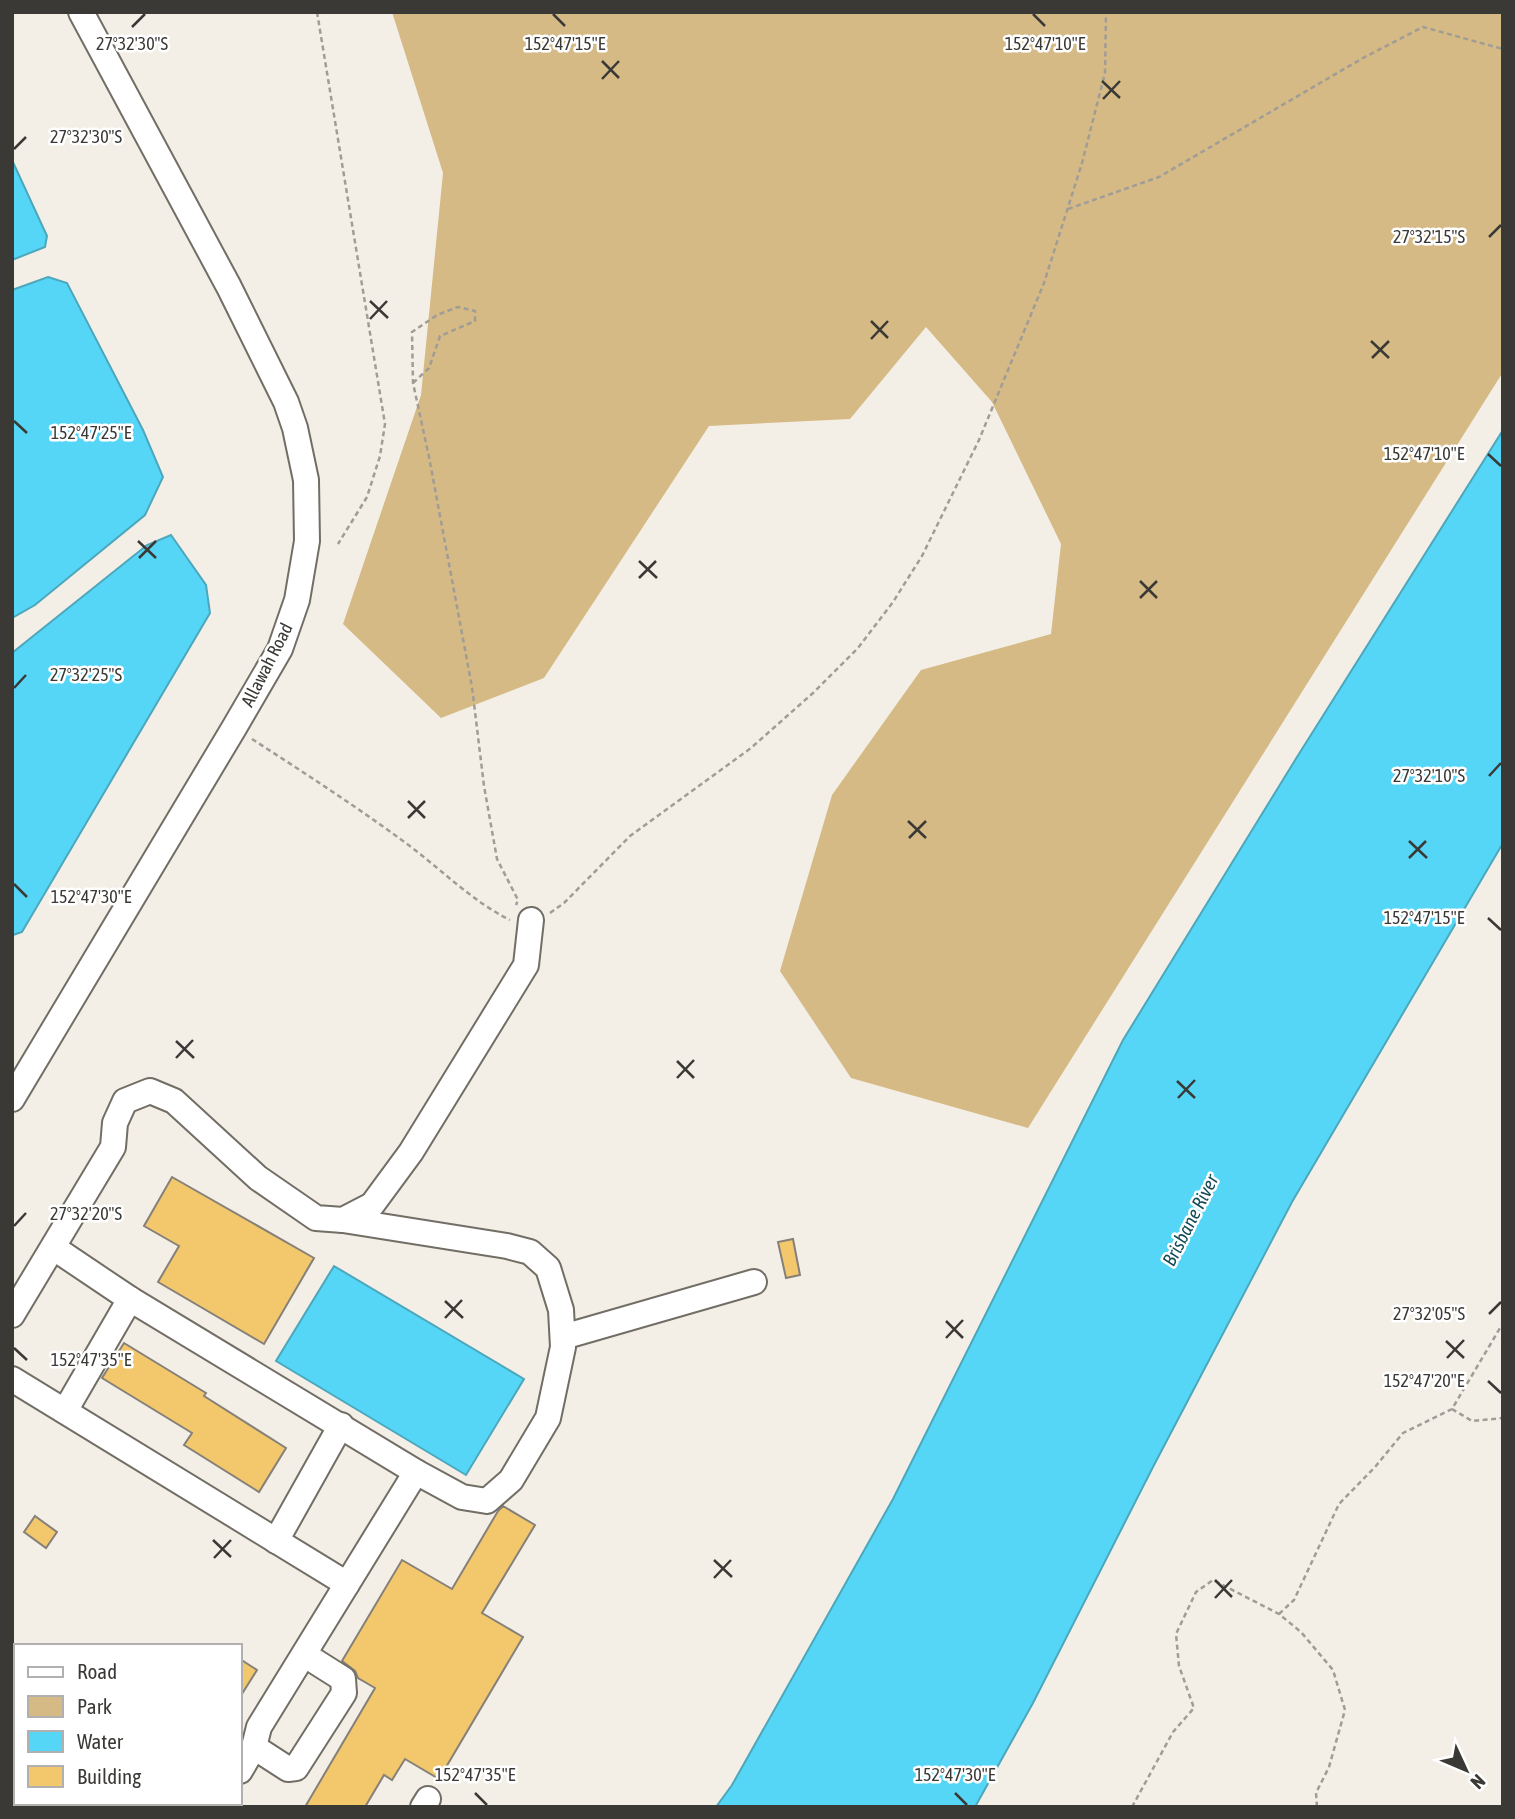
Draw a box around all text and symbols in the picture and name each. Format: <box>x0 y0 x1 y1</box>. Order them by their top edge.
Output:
text: 27°32'30"S <box>96 33 168 54</box>
text: 152°47'15"E <box>525 33 606 54</box>
text: 152°47'10"E <box>1005 33 1086 54</box>
text: 27°32'30"S <box>50 126 122 147</box>
text: 27°32'15"S <box>1393 226 1465 247</box>
text: 152°47'25"E <box>51 422 132 443</box>
text: 152°47'10"E <box>1384 443 1465 464</box>
street label: Allawah Road <box>236 619 297 710</box>
text: 27°32'25"S <box>50 664 122 685</box>
text: 27°32'10"S <box>1393 765 1465 786</box>
text: 152°47'30"E <box>51 886 132 907</box>
text: 152°47'15"E <box>1384 907 1465 928</box>
water label: Brisbane River <box>1158 1169 1223 1269</box>
text: 27°32'20"S <box>50 1203 122 1224</box>
text: 27°32'05"S <box>1393 1303 1465 1324</box>
text: 152°47'35"E <box>51 1349 132 1370</box>
text: 152°47'20"E <box>1384 1370 1465 1391</box>
legend <box>14 1644 242 1805</box>
text: Road <box>77 1659 117 1683</box>
text: Park <box>77 1694 112 1718</box>
text: Water <box>77 1729 124 1753</box>
north arrow <box>1431 1735 1501 1805</box>
text: Building <box>77 1764 141 1788</box>
text: 152°47'35"E <box>435 1764 516 1785</box>
text: 152°47'30"E <box>915 1764 996 1785</box>
text: N <box>1466 1770 1490 1793</box>

